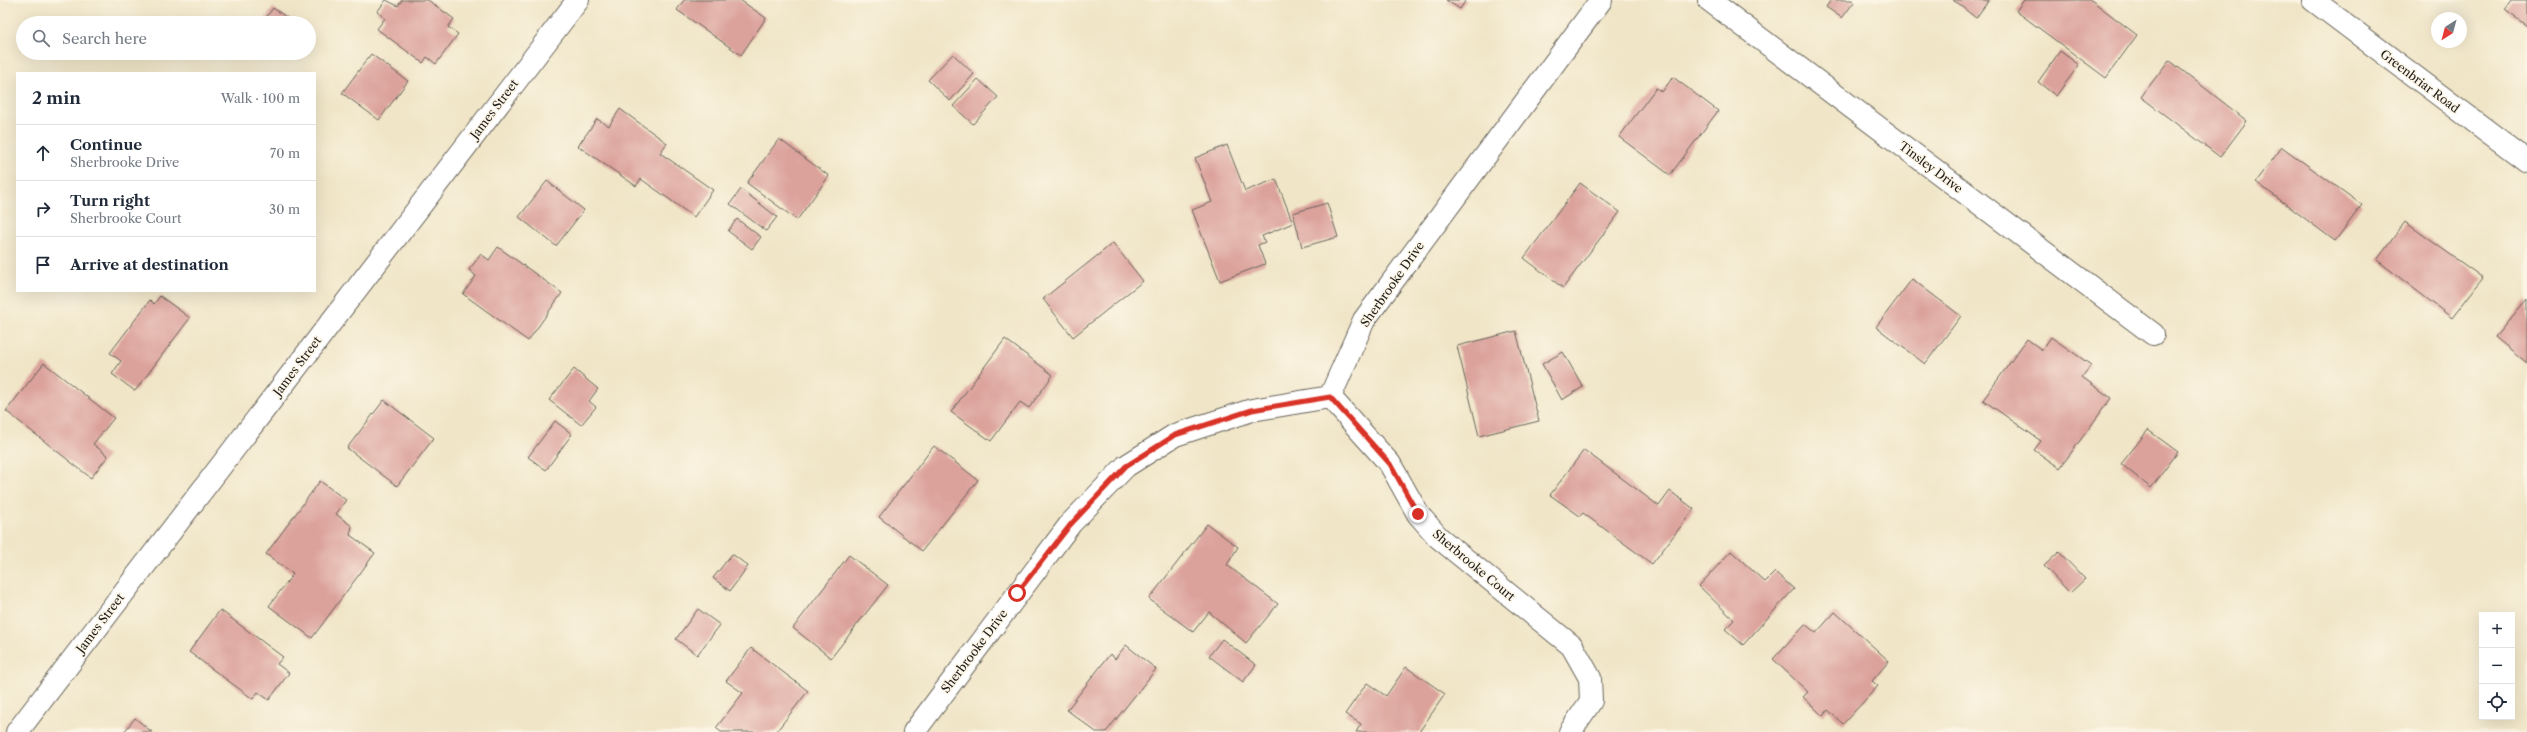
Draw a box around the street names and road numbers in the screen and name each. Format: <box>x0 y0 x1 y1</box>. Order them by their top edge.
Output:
street label: Greenbriar Road <box>2377 46 2463 116</box>
street label: James Street <box>466 76 522 143</box>
street label: Tinsley Drive <box>1896 138 1966 196</box>
street label: Sherbrooke Drive <box>1357 238 1427 330</box>
street label: James Street <box>269 333 325 400</box>
street label: Sherbrooke Court <box>1430 526 1519 604</box>
street label: James Street <box>72 590 128 657</box>
street label: Sherbrooke Drive <box>938 606 1011 696</box>

